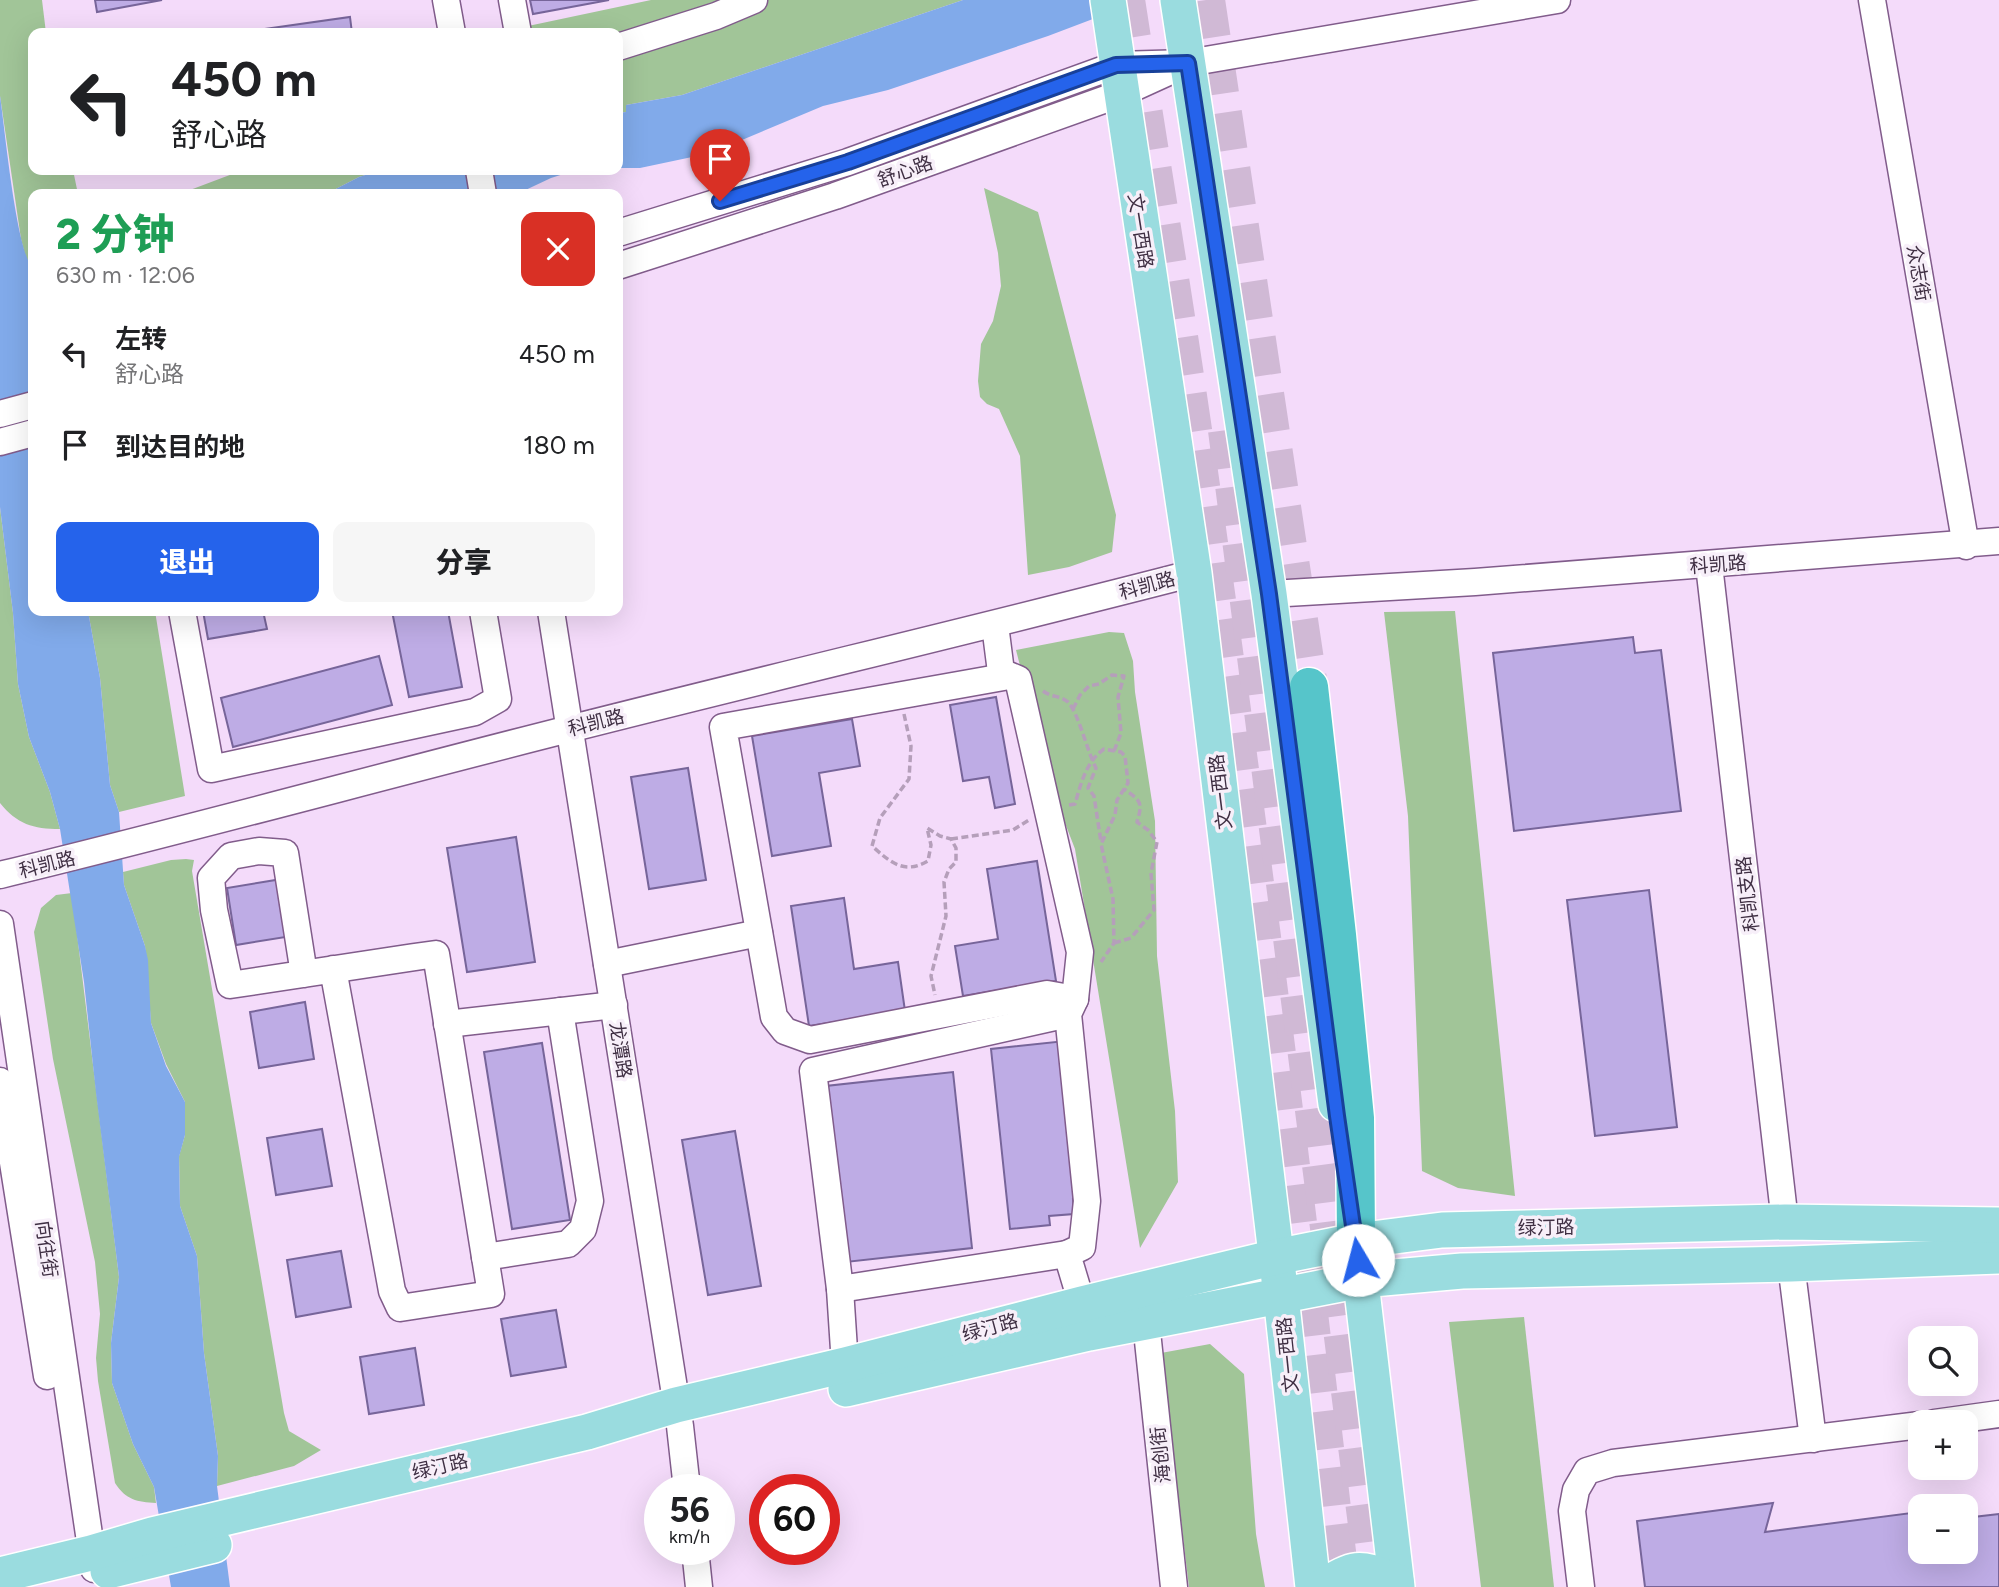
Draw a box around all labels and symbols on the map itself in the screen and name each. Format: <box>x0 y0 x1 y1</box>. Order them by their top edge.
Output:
pin <box>690 129 750 201</box>
street label: 舒心路 <box>874 151 936 192</box>
street label: 文一西路 <box>1123 192 1158 270</box>
street label: 众志街 <box>1902 243 1935 303</box>
street label: 科凯路 <box>1689 551 1747 578</box>
street label: 科凯路 <box>1117 567 1178 604</box>
street label: 科凯路 <box>566 704 627 741</box>
street label: 文一西路 <box>1204 753 1237 831</box>
street label: 科凯路 <box>17 846 78 883</box>
street label: 科凯支路 <box>1731 855 1764 933</box>
street label: 龙潭路 <box>605 1020 636 1080</box>
street label: 绿汀路 <box>1517 1216 1575 1239</box>
street label: 向往街 <box>31 1219 62 1279</box>
position arrow <box>1321 1223 1395 1297</box>
street label: 绿汀路 <box>960 1309 1021 1346</box>
street label: 文一西路 <box>1272 1316 1303 1394</box>
street label: 海创街 <box>1146 1425 1175 1485</box>
street label: 绿汀路 <box>410 1449 470 1484</box>
speed limit sign: 60 <box>749 1474 840 1565</box>

